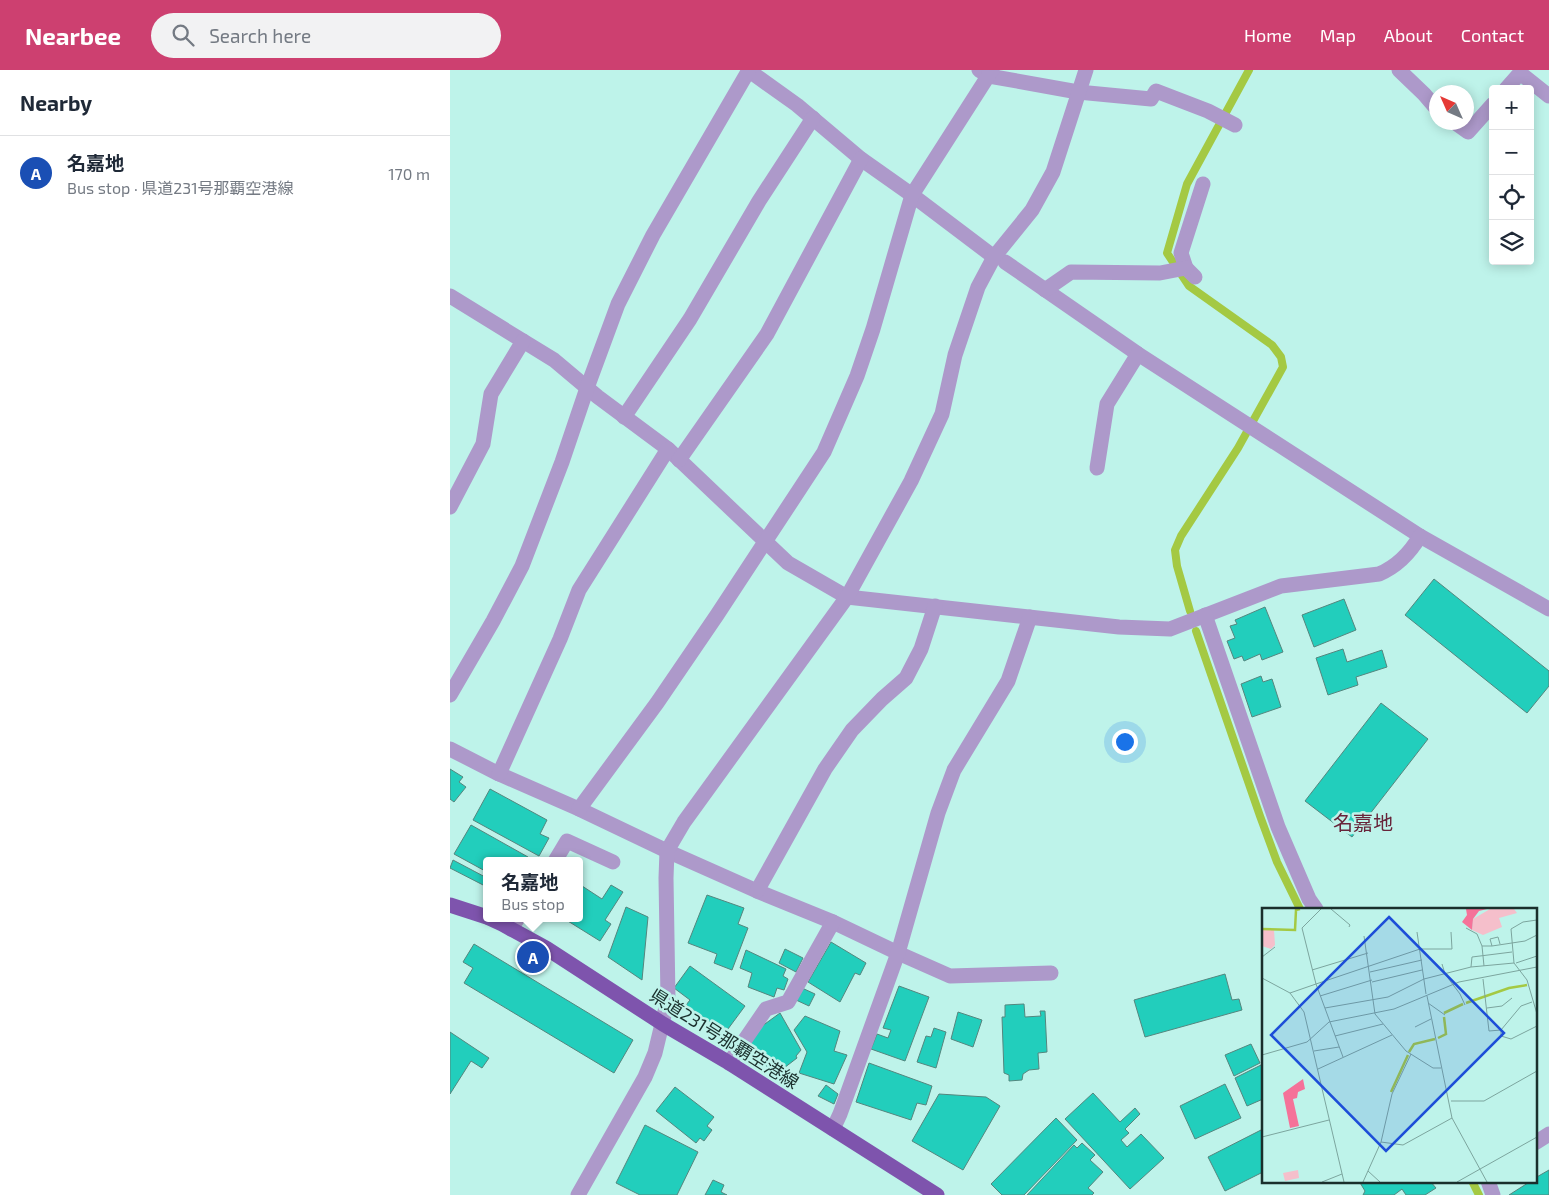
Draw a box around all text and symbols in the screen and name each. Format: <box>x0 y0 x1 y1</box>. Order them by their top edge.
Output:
search box <box>151 13 501 58</box>
text: Nearbee <box>25 21 121 50</box>
icon: search <box>169 21 197 49</box>
text: Search here <box>209 24 311 47</box>
text: Home <box>1244 24 1292 46</box>
text: Map <box>1320 24 1356 46</box>
text: About <box>1384 24 1433 46</box>
text: Contact <box>1461 24 1524 46</box>
north arrow <box>1429 85 1474 130</box>
map controls <box>1489 85 1534 265</box>
button: + <box>1489 85 1534 130</box>
text: Nearby <box>20 90 92 115</box>
button: − <box>1489 130 1534 175</box>
text: 名嘉地 <box>67 151 124 174</box>
text: A <box>31 164 41 183</box>
text: 170 m <box>388 164 430 183</box>
button: locate <box>1489 175 1534 220</box>
text: Bus stop · 県道231号那覇空港線 <box>67 178 294 197</box>
button: layers <box>1489 220 1534 265</box>
your location <box>1112 729 1138 755</box>
district label: 名嘉地 <box>1333 810 1393 834</box>
popup <box>483 857 583 922</box>
text: 名嘉地 <box>501 870 558 893</box>
text: Bus stop <box>501 894 565 913</box>
inset map <box>1262 908 1536 1182</box>
pin: A <box>517 938 549 976</box>
street label: 県道231号那覇空港線 <box>646 983 803 1093</box>

